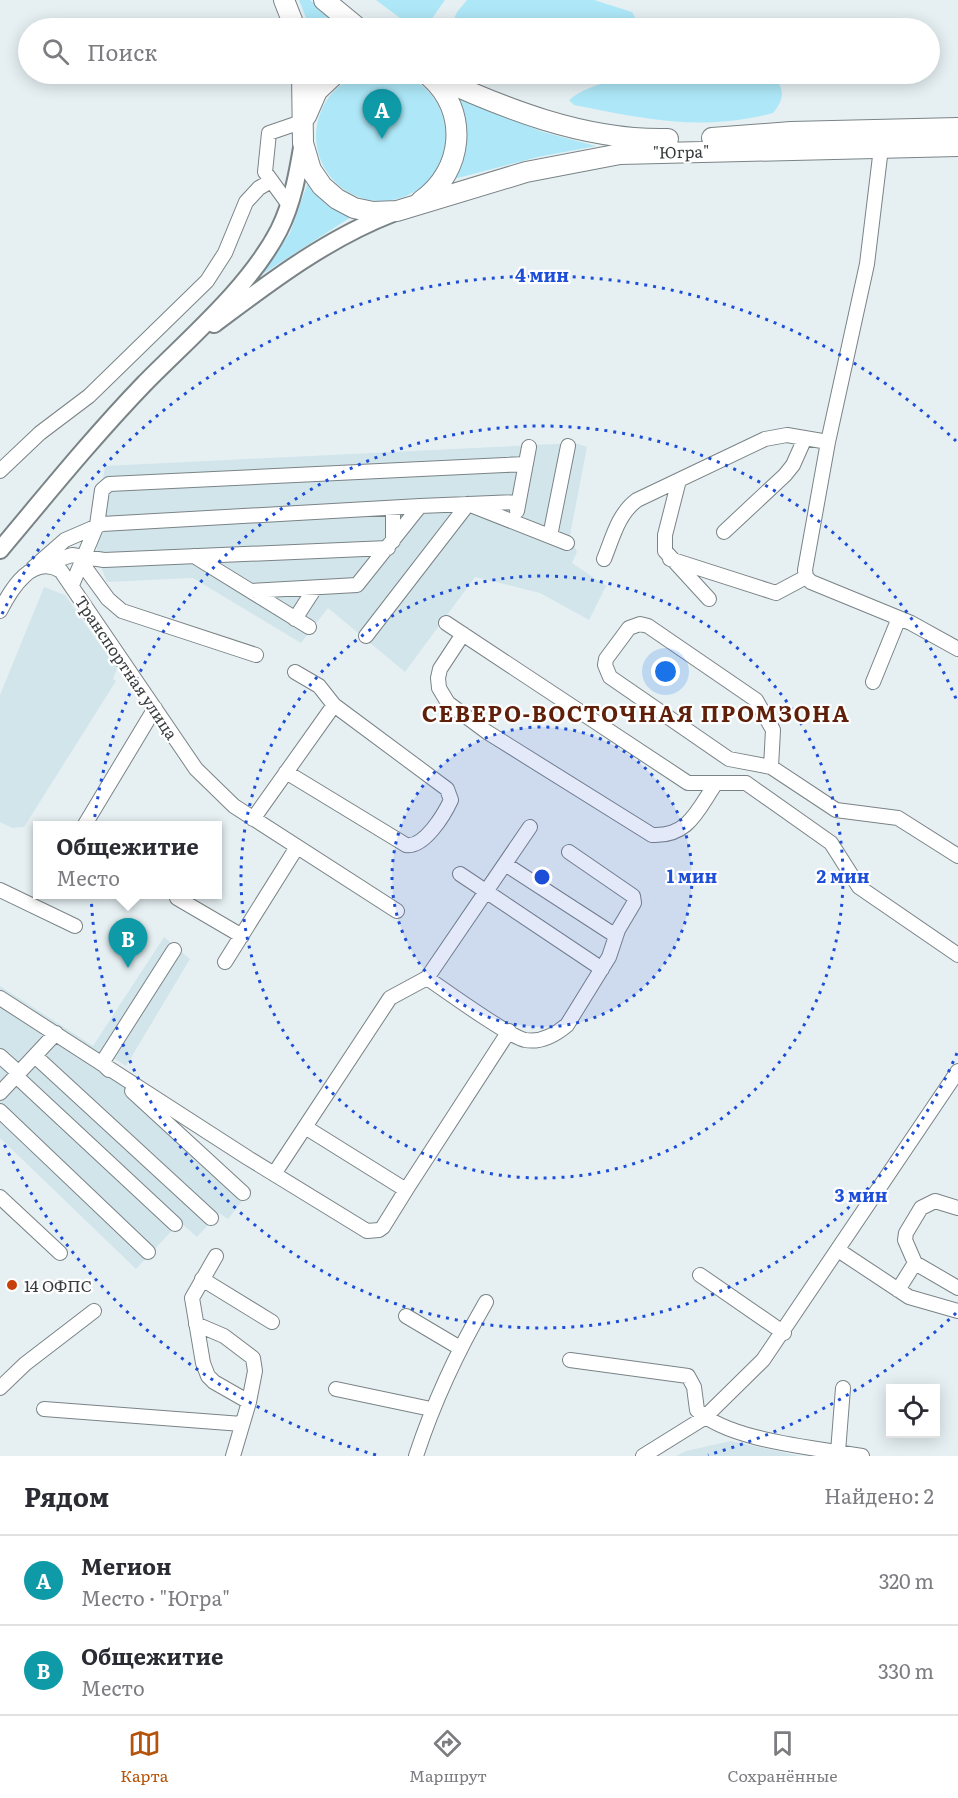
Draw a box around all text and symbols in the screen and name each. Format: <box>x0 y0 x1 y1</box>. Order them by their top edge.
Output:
search box <box>18 18 940 84</box>
icon: search <box>39 35 72 68</box>
text: Поиск <box>87 35 157 68</box>
pin: A <box>362 90 401 139</box>
street label: "Югра" <box>653 139 709 163</box>
text: 4 мин <box>515 261 569 288</box>
street label: Транспортная улица <box>70 590 184 744</box>
your location <box>651 657 680 686</box>
district label: СЕВЕРО-ВОСТОЧНАЯ ПРОМЗОНА <box>422 696 850 729</box>
popup <box>33 821 222 899</box>
text: Общежитие <box>56 829 199 862</box>
text: Место <box>56 862 120 892</box>
text: 1 мин <box>667 862 718 889</box>
text: 2 мин <box>817 862 870 889</box>
centre of rings <box>532 867 552 887</box>
pin: B <box>108 918 148 968</box>
text: 3 мин <box>834 1181 888 1208</box>
place label: 14 ОФПС <box>24 1273 92 1297</box>
marker: 14 ОФПС <box>5 1278 19 1292</box>
map controls <box>886 1384 940 1438</box>
button: locate <box>886 1384 940 1438</box>
text: Рядом <box>24 1476 109 1515</box>
text: Найдено: 2 <box>824 1480 934 1510</box>
text: Мегион <box>81 1549 172 1582</box>
text: A <box>36 1565 51 1595</box>
text: 320 m <box>879 1565 934 1595</box>
text: Место · "Югра" <box>81 1582 230 1612</box>
text: Общежитие <box>81 1639 224 1672</box>
text: B <box>37 1655 50 1685</box>
text: 330 m <box>878 1655 934 1685</box>
text: Место <box>81 1672 145 1702</box>
tab: Карта <box>120 1727 168 1787</box>
tab: Маршрут <box>409 1727 487 1787</box>
tab: Сохранённые <box>728 1727 838 1787</box>

